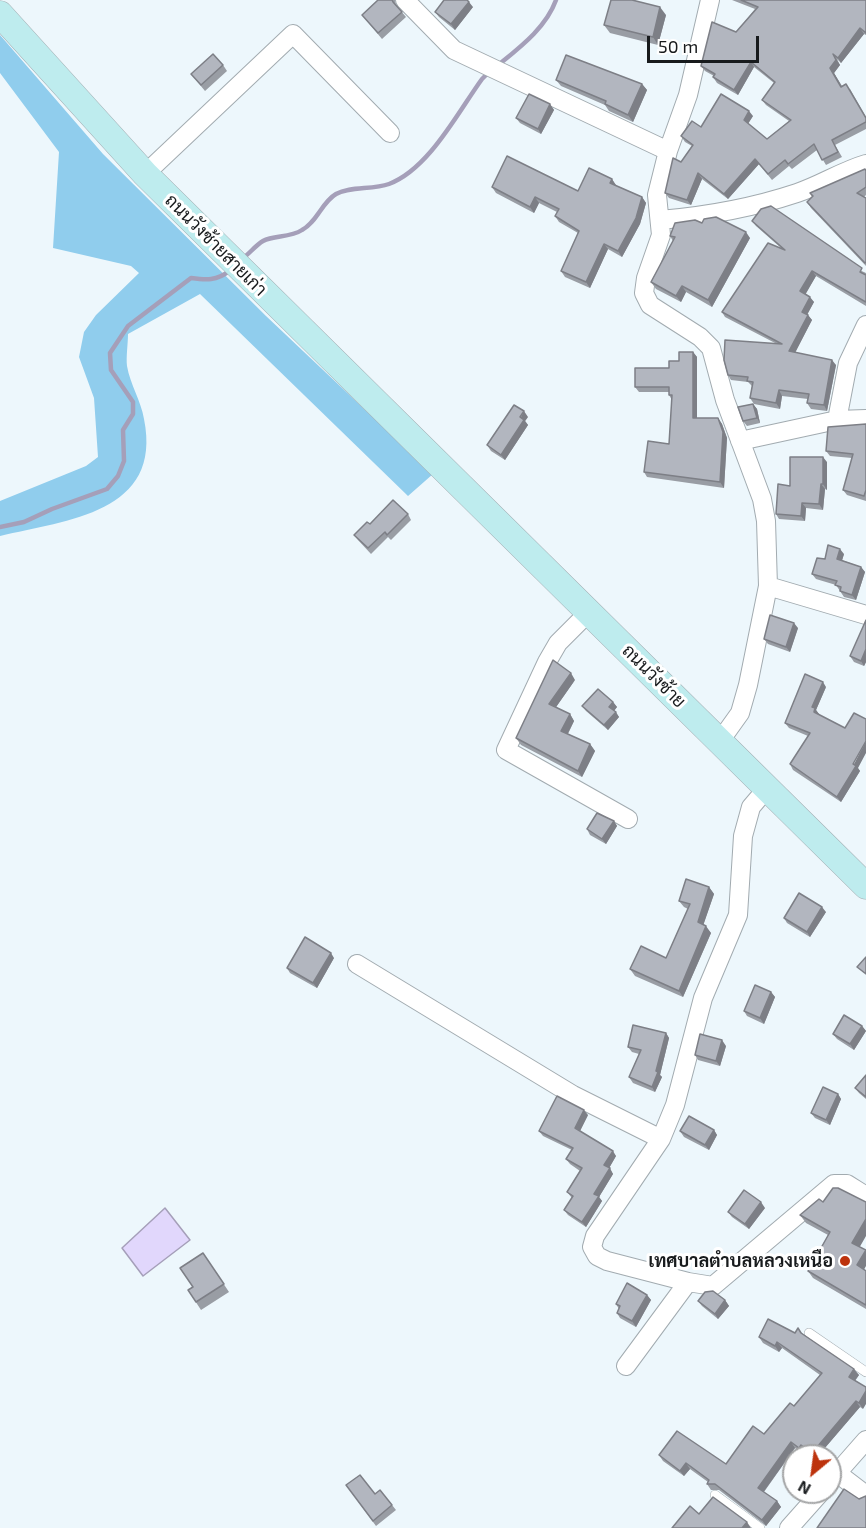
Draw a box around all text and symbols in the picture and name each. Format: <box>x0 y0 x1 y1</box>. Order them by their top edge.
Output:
scale bar <box>650 24 762 62</box>
text: 50 m <box>658 35 698 57</box>
street label: ถนนวังซ้ายสายเก่า <box>161 190 271 300</box>
street label: ถนนวังซ้าย <box>618 640 690 712</box>
place label: เทศบาลตำบลหลวงเหนือ <box>648 1250 833 1272</box>
marker: เทศบาลตำบลหลวงเหนือ <box>838 1254 852 1268</box>
north arrow <box>782 1444 842 1504</box>
text: N <box>794 1477 814 1500</box>

